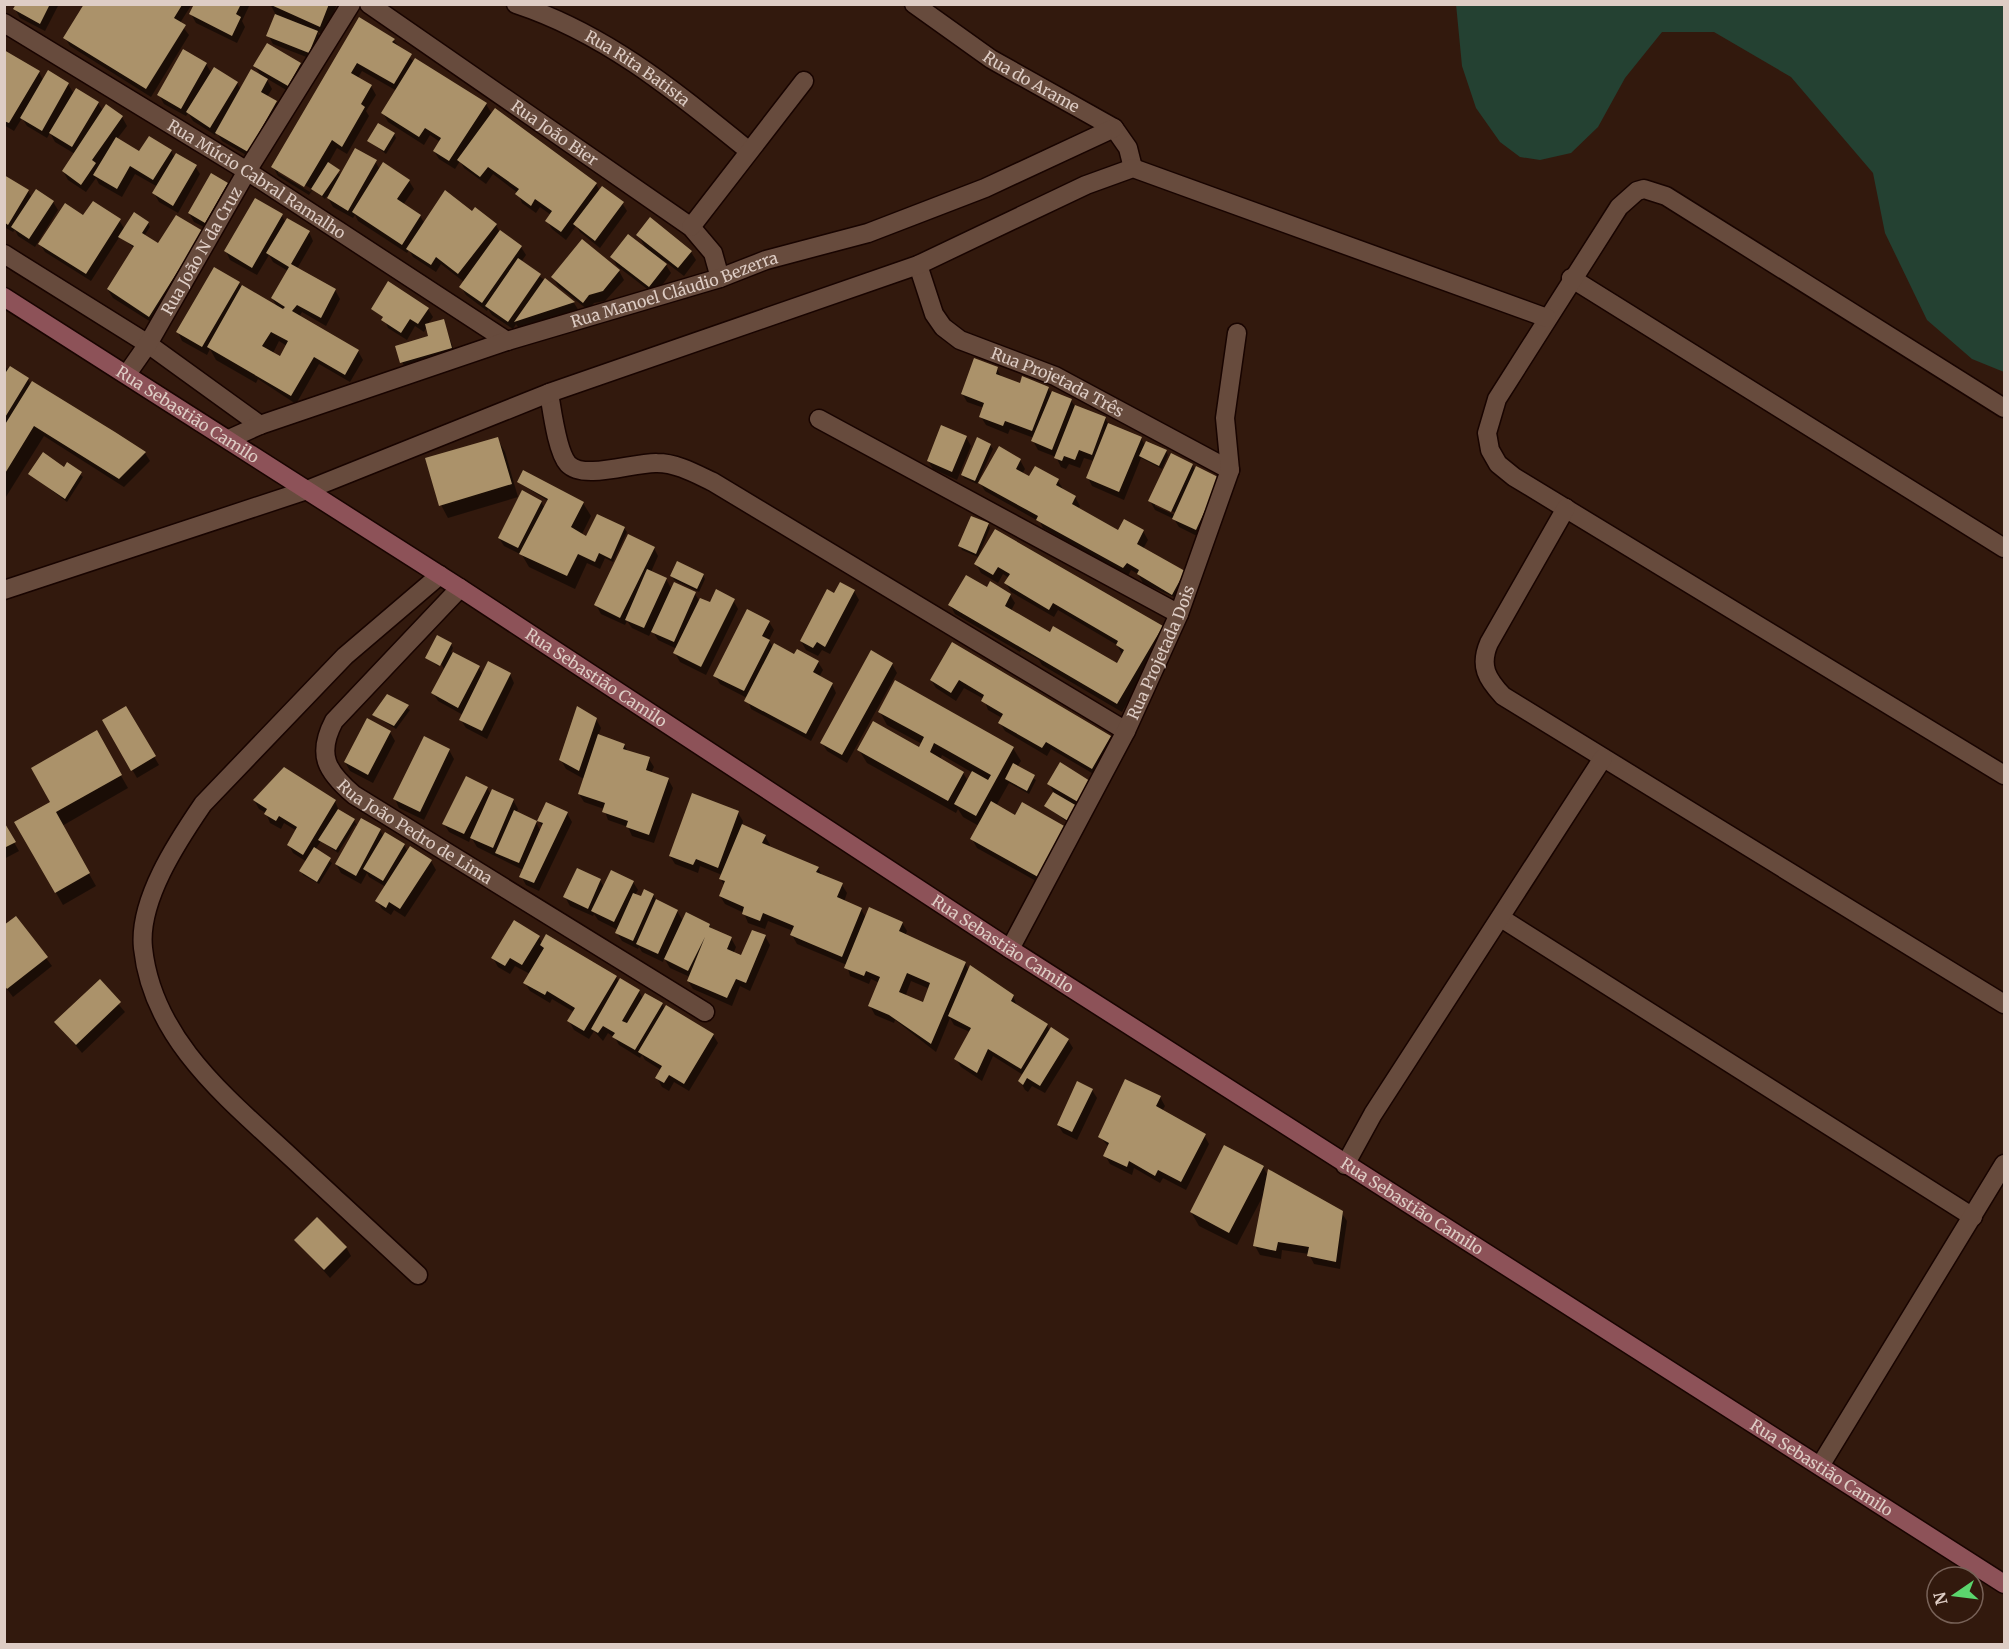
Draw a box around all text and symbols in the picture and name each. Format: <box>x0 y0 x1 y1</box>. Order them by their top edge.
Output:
street label: Rua Rita Batista <box>582 26 694 110</box>
street label: Rua do Arame <box>979 47 1083 117</box>
street label: Rua João Bier <box>507 96 602 170</box>
street label: Rua Múcio Cabral Ramalho <box>164 115 350 243</box>
street label: Rua João N da Cruz <box>157 183 246 319</box>
street label: Rua Manoel Cláudio Bezerra <box>568 247 780 332</box>
street label: Rua Projetada Três <box>988 343 1128 421</box>
street label: Rua Sebastião Camilo <box>113 361 263 467</box>
street label: Rua Projetada Dois <box>1123 582 1198 723</box>
street label: Rua Sebastião Camilo <box>522 624 671 731</box>
street label: Rua João Pedro de Lima <box>333 775 496 888</box>
street label: Rua Sebastião Camilo <box>928 890 1078 997</box>
street label: Rua Sebastião Camilo <box>1337 1153 1487 1259</box>
street label: Rua Sebastião Camilo <box>1747 1415 1897 1520</box>
north arrow <box>1925 1565 1985 1625</box>
text: N <box>1929 1590 1952 1607</box>

